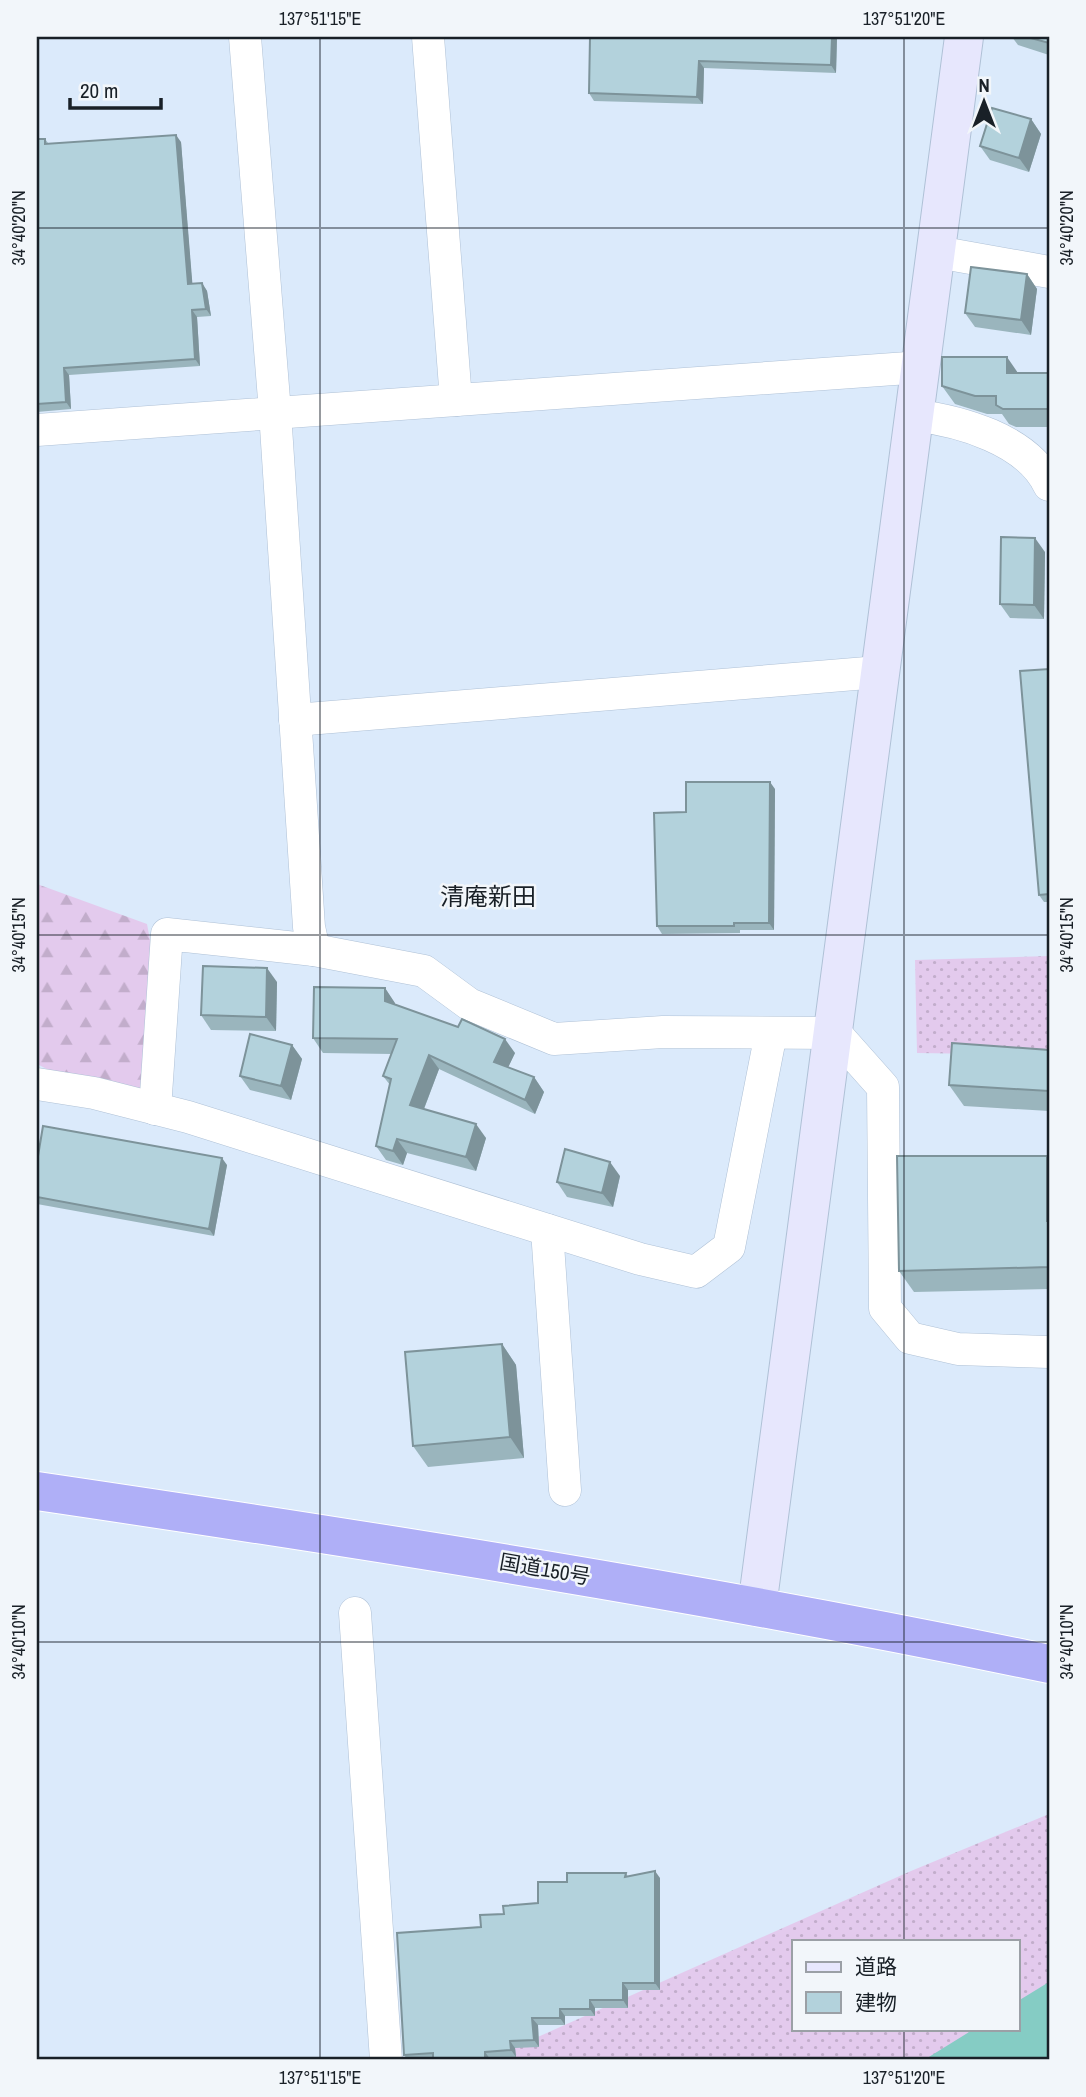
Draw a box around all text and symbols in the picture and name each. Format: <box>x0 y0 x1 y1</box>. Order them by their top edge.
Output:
text: 137°51'15"E <box>279 6 361 31</box>
text: 137°51'20"E <box>863 6 945 31</box>
scale bar <box>70 66 161 110</box>
north arrow <box>950 66 1020 136</box>
text: N <box>978 72 990 98</box>
text: 20 m <box>80 76 118 105</box>
text: 34°40'20"N <box>6 190 31 266</box>
text: 34°40'20"N <box>1054 190 1079 266</box>
district label: 清庵新田 <box>440 880 536 912</box>
text: 34°40'15"N <box>6 897 31 973</box>
text: 34°40'15"N <box>1054 897 1079 973</box>
street label: 国道150号 <box>497 1547 593 1591</box>
text: 34°40'10"N <box>6 1604 31 1680</box>
text: 34°40'10"N <box>1054 1604 1079 1680</box>
legend <box>792 1940 1020 2030</box>
text: 道路 <box>855 1952 897 1981</box>
text: 建物 <box>855 1988 897 2017</box>
text: 137°51'15"E <box>279 2065 361 2090</box>
text: 137°51'20"E <box>863 2065 945 2090</box>

